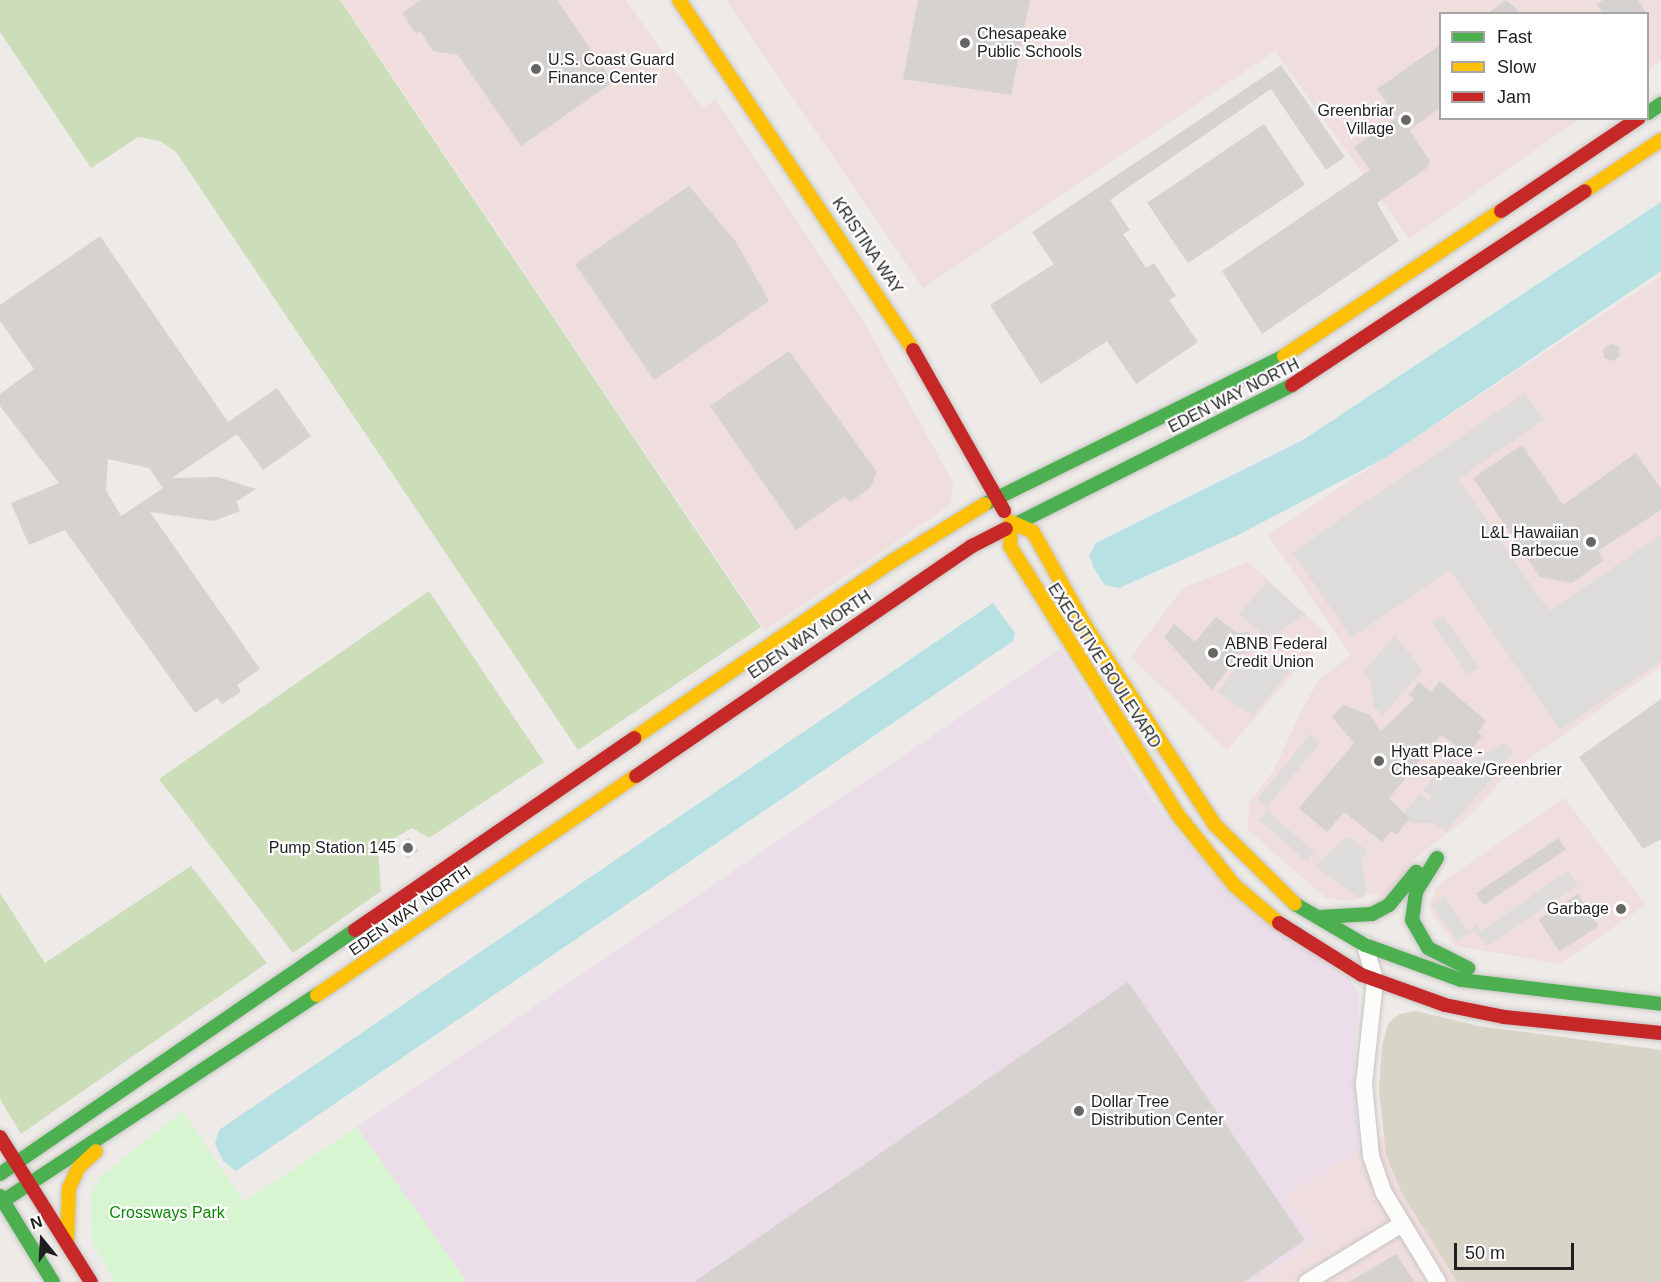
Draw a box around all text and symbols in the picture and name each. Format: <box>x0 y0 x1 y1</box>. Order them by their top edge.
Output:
legend <box>1439 12 1649 120</box>
place label: Chesapeake Public Schools <box>977 24 1082 62</box>
text: Fast <box>1497 27 1532 47</box>
marker: Chesapeake Public Schools <box>958 36 972 50</box>
place label: U.S. Coast Guard Finance Center <box>548 50 674 88</box>
text: Slow <box>1497 57 1536 77</box>
marker: U.S. Coast Guard Finance Center <box>529 62 543 76</box>
text: Jam <box>1497 87 1531 107</box>
place label: Greenbriar Village <box>1318 101 1394 139</box>
marker: Greenbriar Village <box>1399 113 1413 127</box>
street label: KRISTINA WAY <box>827 194 907 298</box>
street label: EDEN WAY NORTH <box>1165 355 1303 437</box>
place label: L&L Hawaiian Barbecue <box>1480 523 1579 561</box>
marker: L&L Hawaiian Barbecue <box>1584 535 1598 549</box>
street label: EXECUTIVE BOULEVARD <box>1043 580 1165 752</box>
street label: EDEN WAY NORTH <box>745 587 875 683</box>
place label: ABNB Federal Credit Union <box>1225 634 1327 672</box>
marker: ABNB Federal Credit Union <box>1206 646 1220 660</box>
place label: Hyatt Place - Chesapeake/Greenbrier <box>1391 742 1562 780</box>
marker: Hyatt Place - Chesapeake/Greenbrier <box>1372 754 1386 768</box>
place label: Pump Station 145 <box>269 838 396 858</box>
marker: Pump Station 145 <box>401 841 415 855</box>
street label: EDEN WAY NORTH <box>345 862 475 960</box>
place label: Garbage <box>1547 899 1609 919</box>
marker: Garbage <box>1614 902 1628 916</box>
place label: Dollar Tree Distribution Center <box>1091 1092 1224 1130</box>
marker: Dollar Tree Distribution Center <box>1072 1104 1086 1118</box>
park label: Crossways Park <box>109 1203 225 1223</box>
north arrow <box>12 1210 72 1270</box>
text: N <box>28 1213 44 1232</box>
scale bar <box>1457 1231 1577 1269</box>
text: 50 m <box>1465 1243 1505 1263</box>

